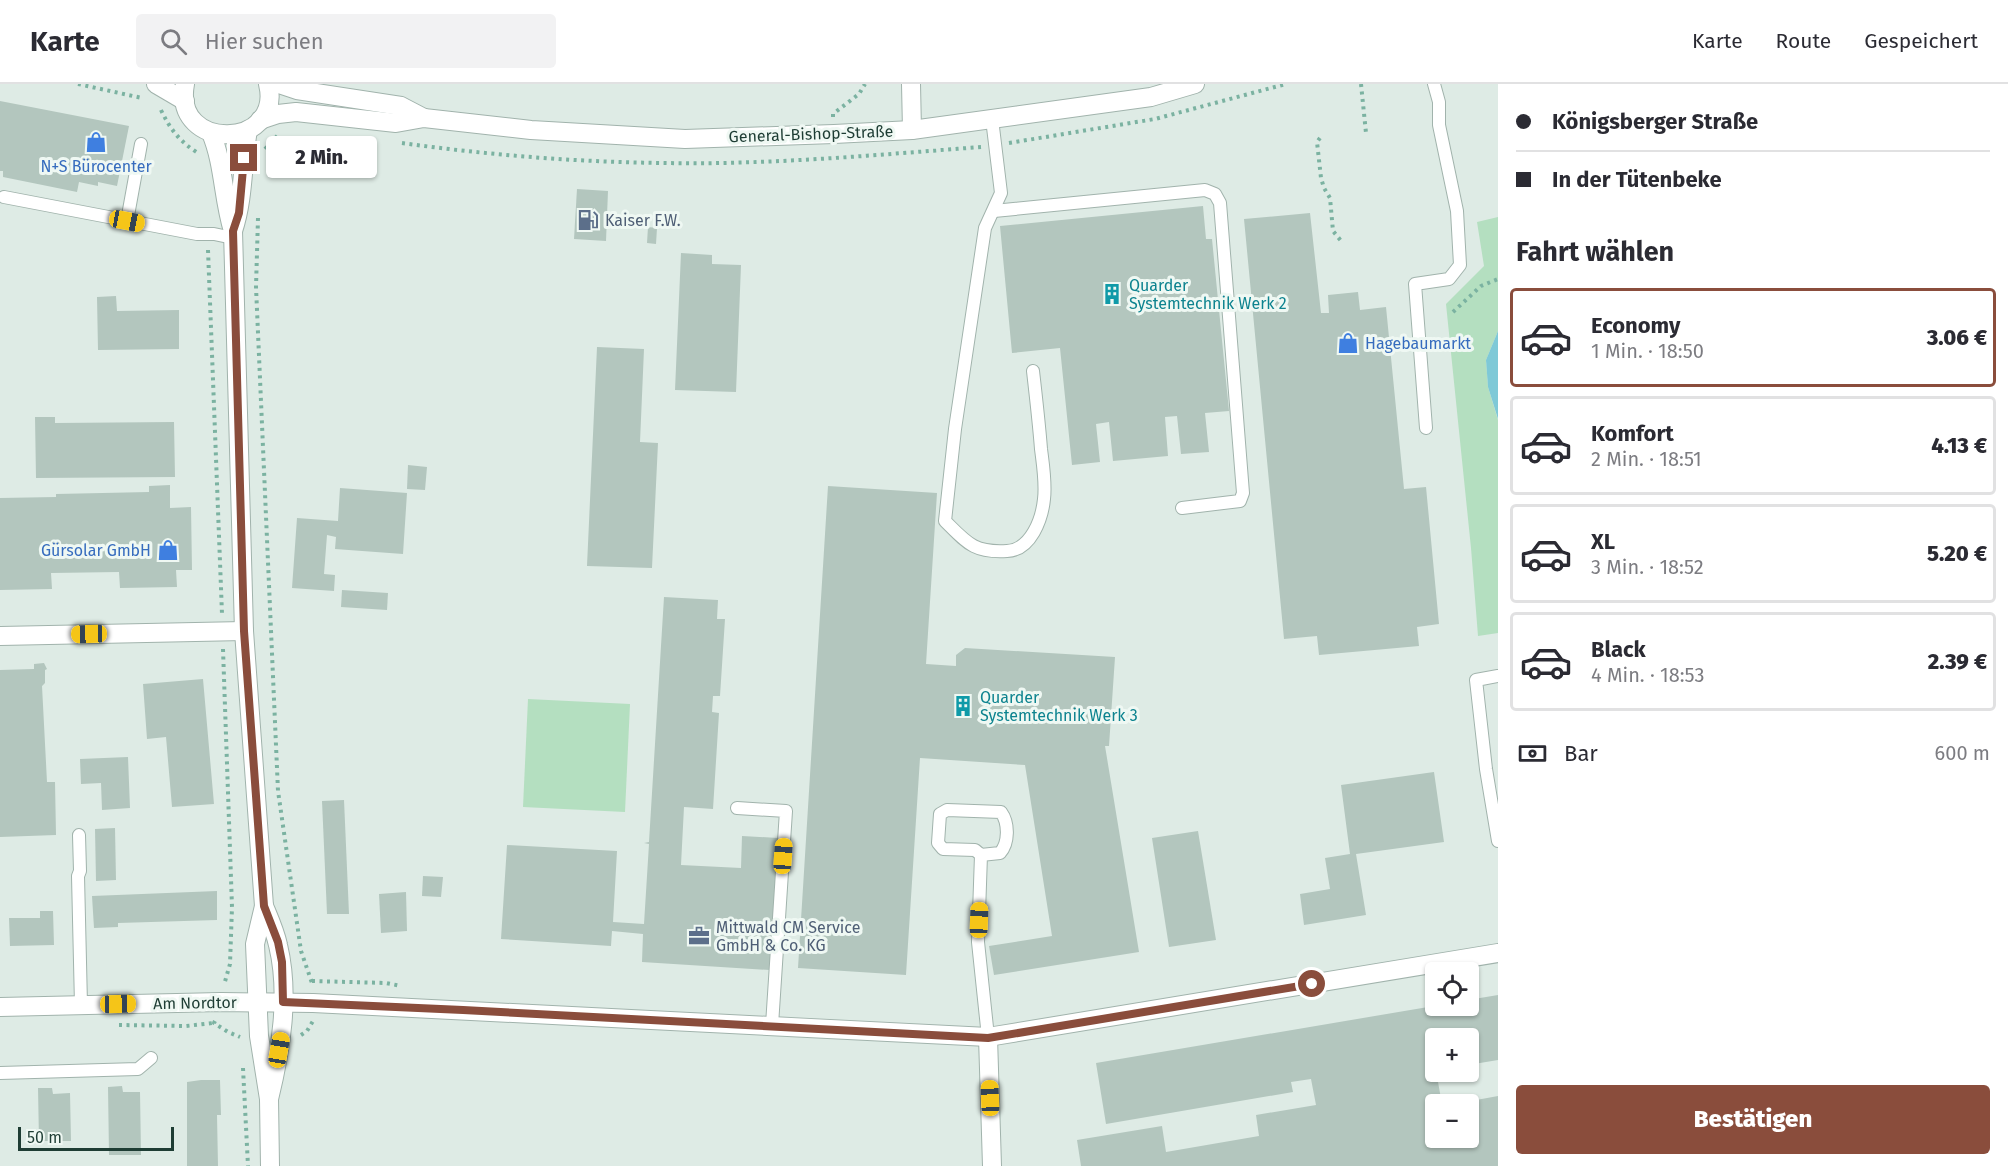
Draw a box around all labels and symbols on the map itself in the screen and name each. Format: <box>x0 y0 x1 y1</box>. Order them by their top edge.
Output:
street label: General-Bishop-Straße <box>728 122 894 146</box>
shop icon: N+S Bürocenter <box>84 130 108 154</box>
callout: 2 Min. <box>265 137 376 179</box>
route end <box>230 144 257 171</box>
place label: N+S Bürocenter <box>40 157 152 176</box>
fuel station icon: Kaiser F.W. <box>576 208 600 232</box>
car <box>108 209 146 233</box>
place label: Kaiser F.W. <box>605 211 681 230</box>
place label: Quarder Systemtechnik Werk 2 <box>1129 276 1287 313</box>
building icon: Quarder Systemtechnik Werk 2 <box>1100 282 1124 306</box>
shop icon: Hagebaumarkt <box>1336 331 1360 355</box>
place label: Hagebaumarkt <box>1365 334 1471 353</box>
shop icon: Gürsolar GmbH <box>156 538 180 562</box>
place label: Gürsolar GmbH <box>41 541 151 560</box>
car <box>71 625 107 643</box>
place label: Quarder Systemtechnik Werk 3 <box>980 688 1138 725</box>
building icon: Quarder Systemtechnik Werk 3 <box>951 694 975 718</box>
car <box>773 837 793 875</box>
car <box>969 902 989 938</box>
place label: Mittwald CM Service GmbH & Co. KG <box>716 918 860 955</box>
office icon: Mittwald CM Service GmbH & Co. KG <box>687 924 711 948</box>
route start <box>1298 970 1325 997</box>
street label: Am Nordtor <box>153 993 238 1013</box>
car <box>100 995 136 1013</box>
car <box>267 1031 291 1069</box>
car <box>980 1080 1000 1116</box>
scale bar <box>18 1124 174 1152</box>

